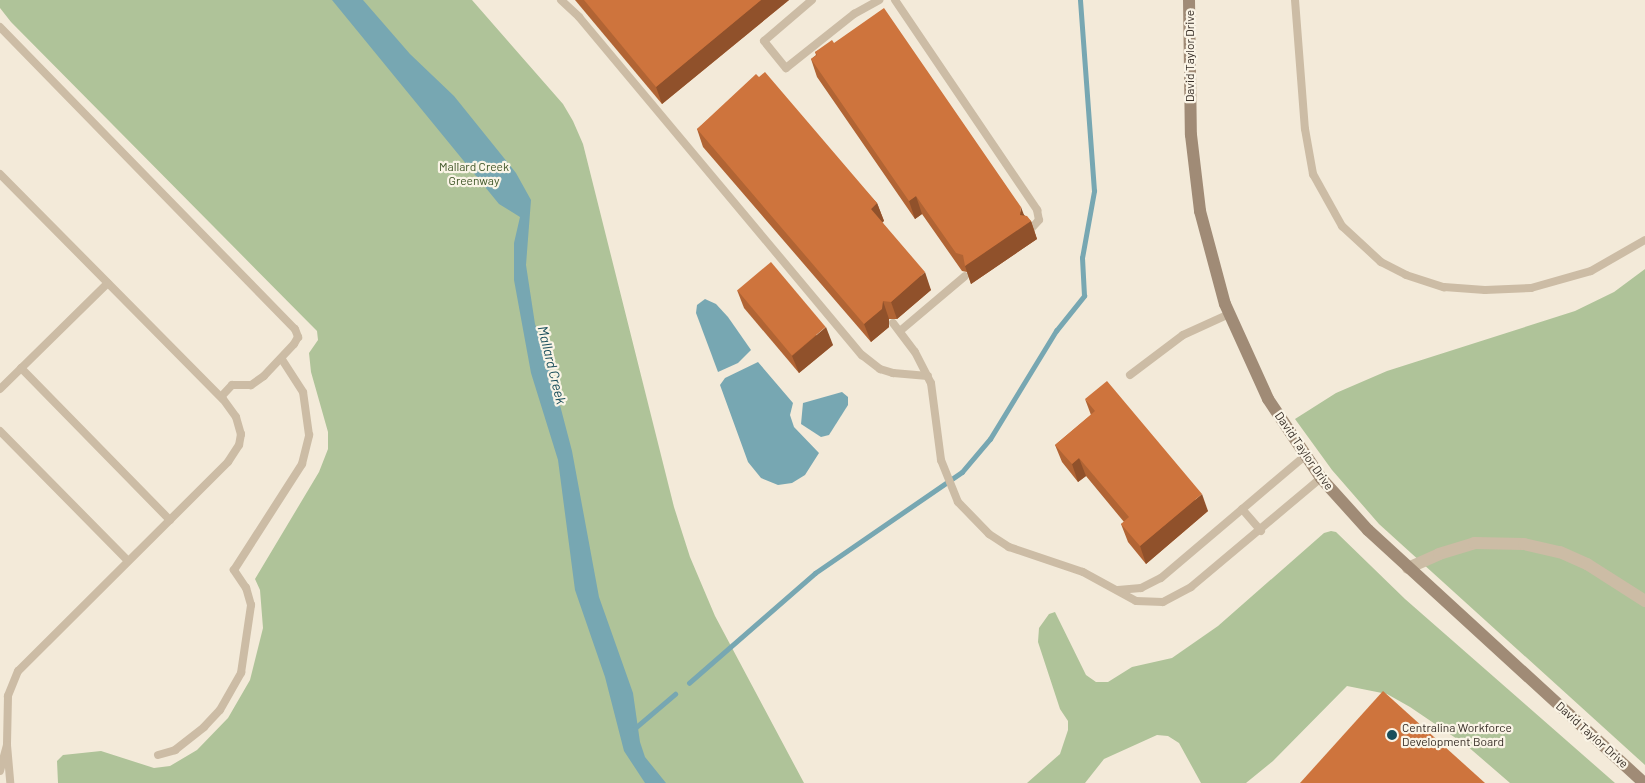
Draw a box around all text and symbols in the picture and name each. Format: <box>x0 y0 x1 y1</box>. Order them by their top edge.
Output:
street label: David Taylor Drive <box>1183 10 1197 102</box>
park label: Mallard Creek Greenway <box>439 160 509 188</box>
water label: Mallard Creek <box>534 324 570 406</box>
street label: David Taylor Drive <box>1272 409 1336 493</box>
street label: David Taylor Drive <box>1553 699 1631 771</box>
place label: Centralina Workforce Development Board <box>1402 721 1512 749</box>
marker: Centralina Workforce Development Board <box>1386 729 1398 741</box>

